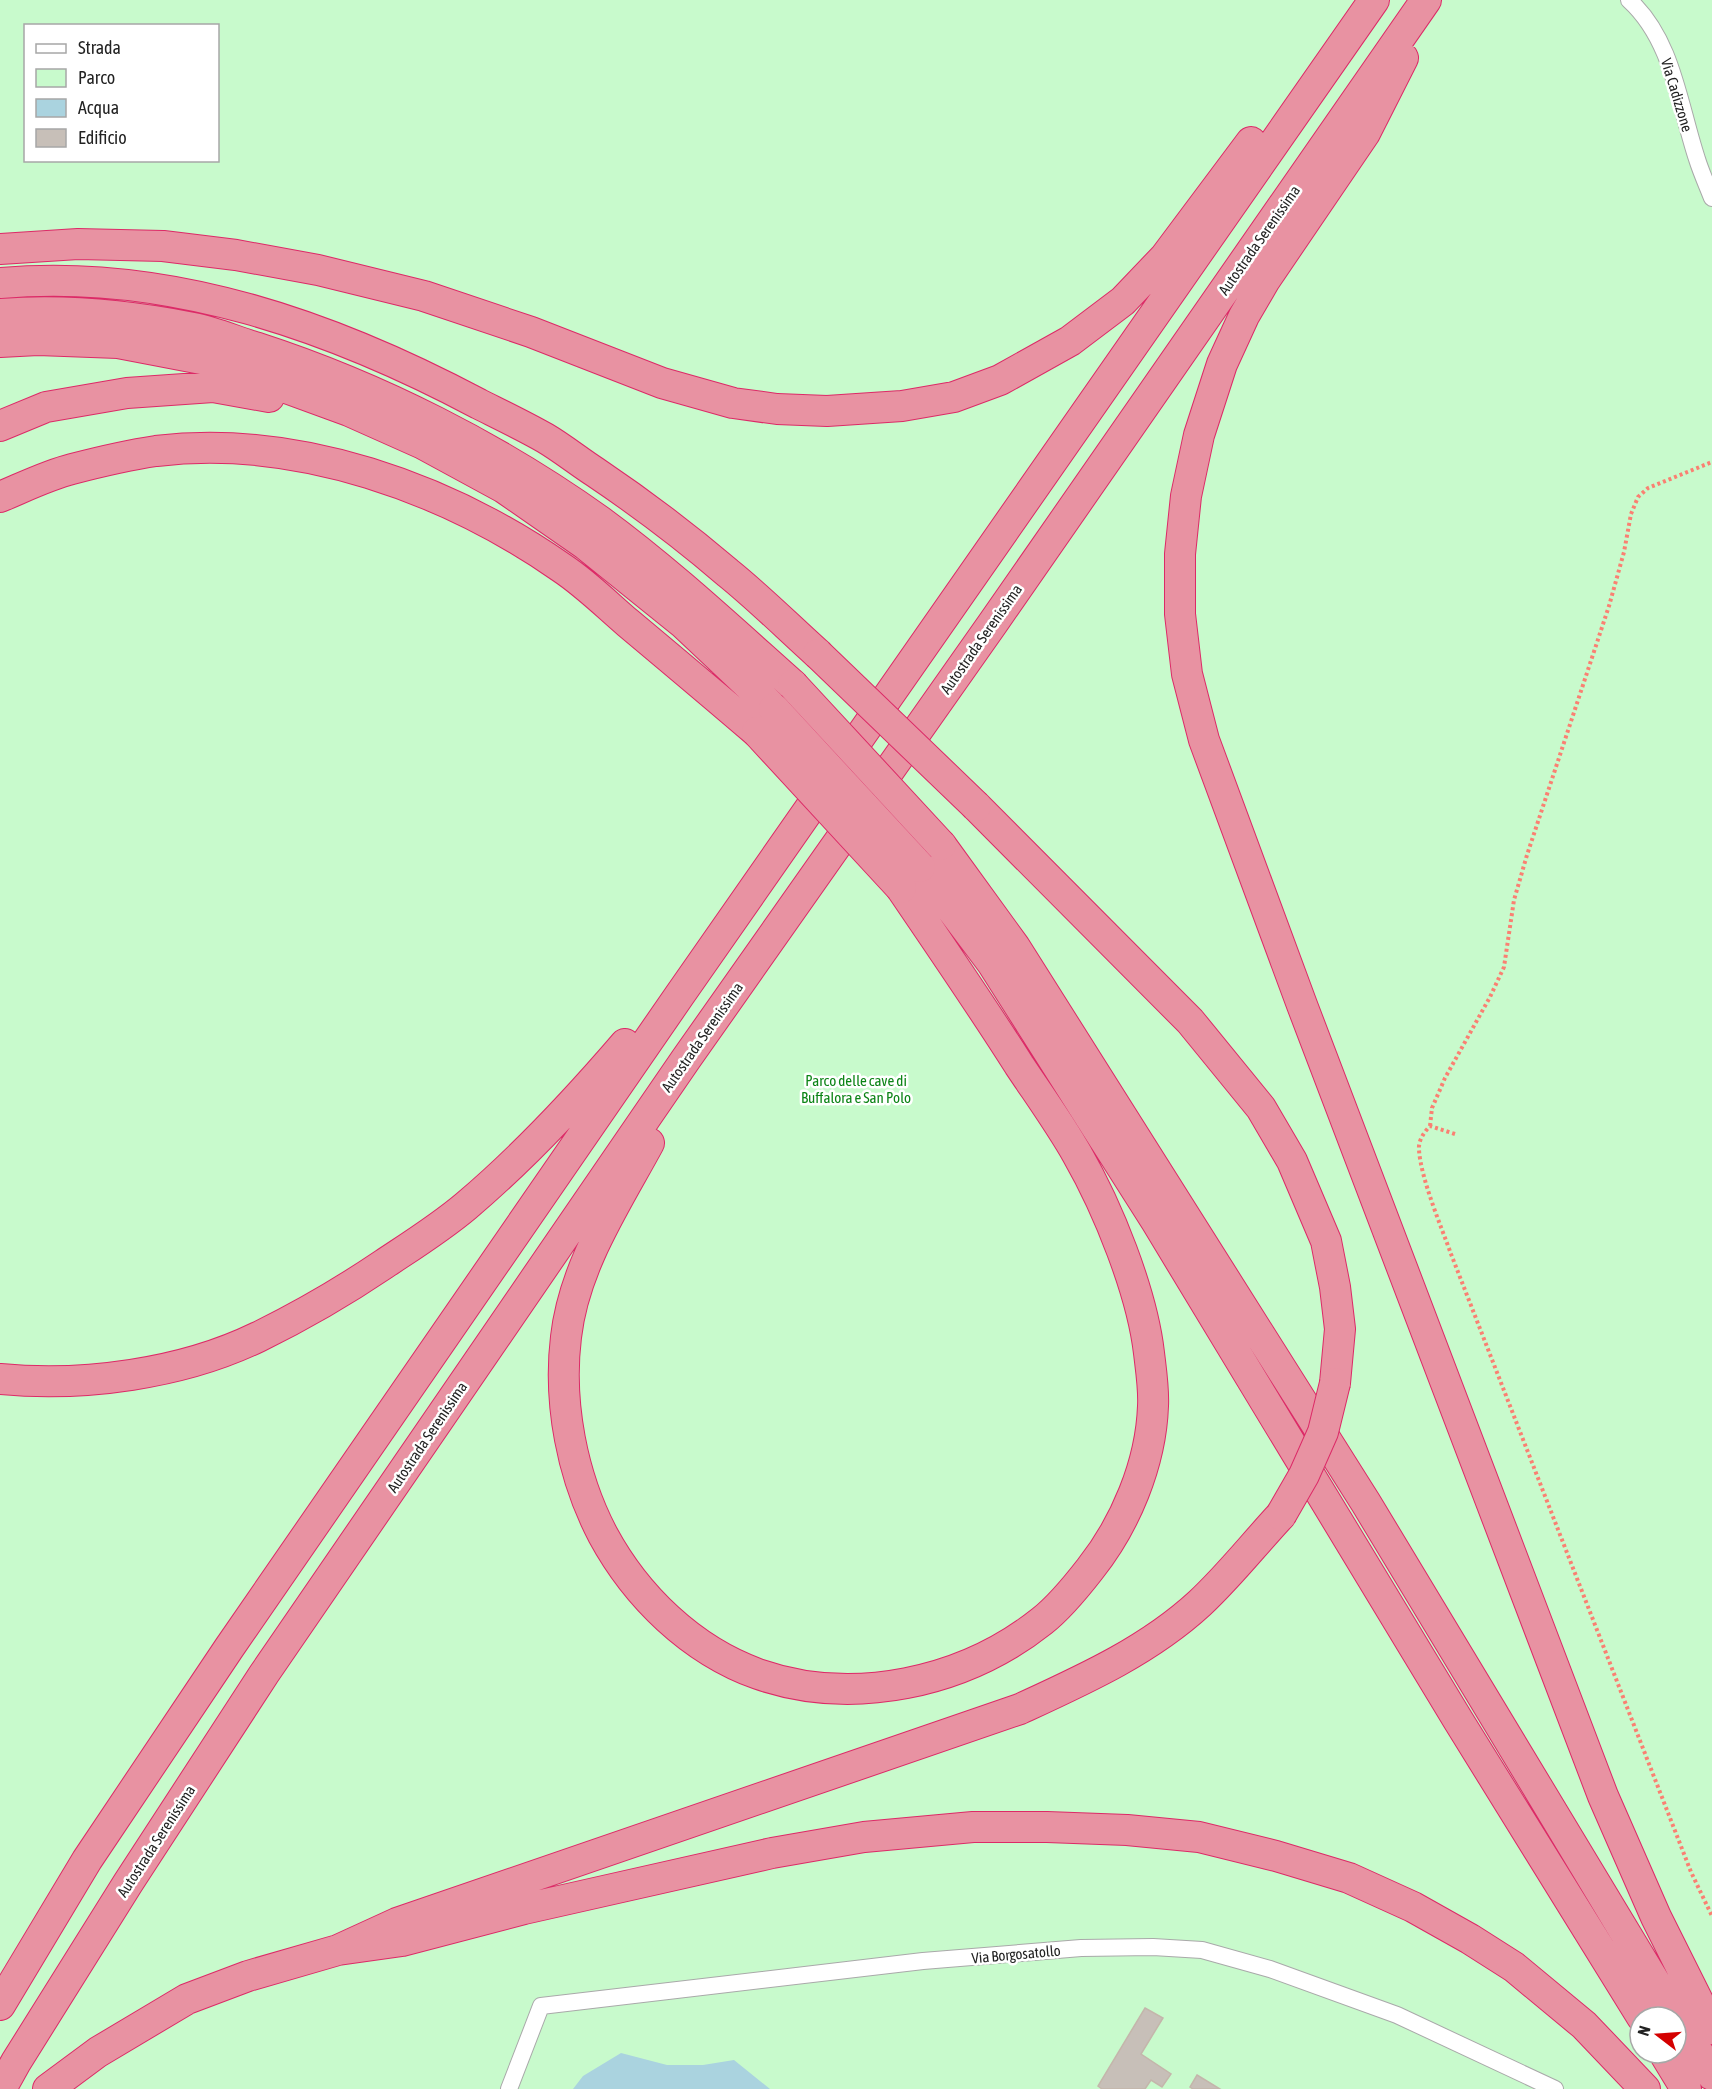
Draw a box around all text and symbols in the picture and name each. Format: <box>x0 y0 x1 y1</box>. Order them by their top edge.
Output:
legend <box>24 24 219 162</box>
text: Strada <box>78 37 121 58</box>
street label: Via Cadizzone <box>1658 56 1696 134</box>
text: Parco <box>78 67 115 88</box>
text: Acqua <box>78 97 119 118</box>
text: Edificio <box>78 127 127 148</box>
street label: Autostrada Serenissima <box>1215 182 1303 298</box>
street label: Autostrada Serenissima <box>937 581 1025 697</box>
street label: Autostrada Serenissima <box>658 979 746 1095</box>
park label: Parco delle cave di Buffalora e San Polo <box>801 1072 911 1106</box>
street label: Autostrada Serenissima <box>384 1379 470 1495</box>
street label: Autostrada Serenissima <box>114 1782 198 1900</box>
street label: Via Borgosatollo <box>971 1942 1061 1966</box>
north arrow <box>1628 2005 1688 2065</box>
text: N <box>1634 2023 1654 2038</box>

